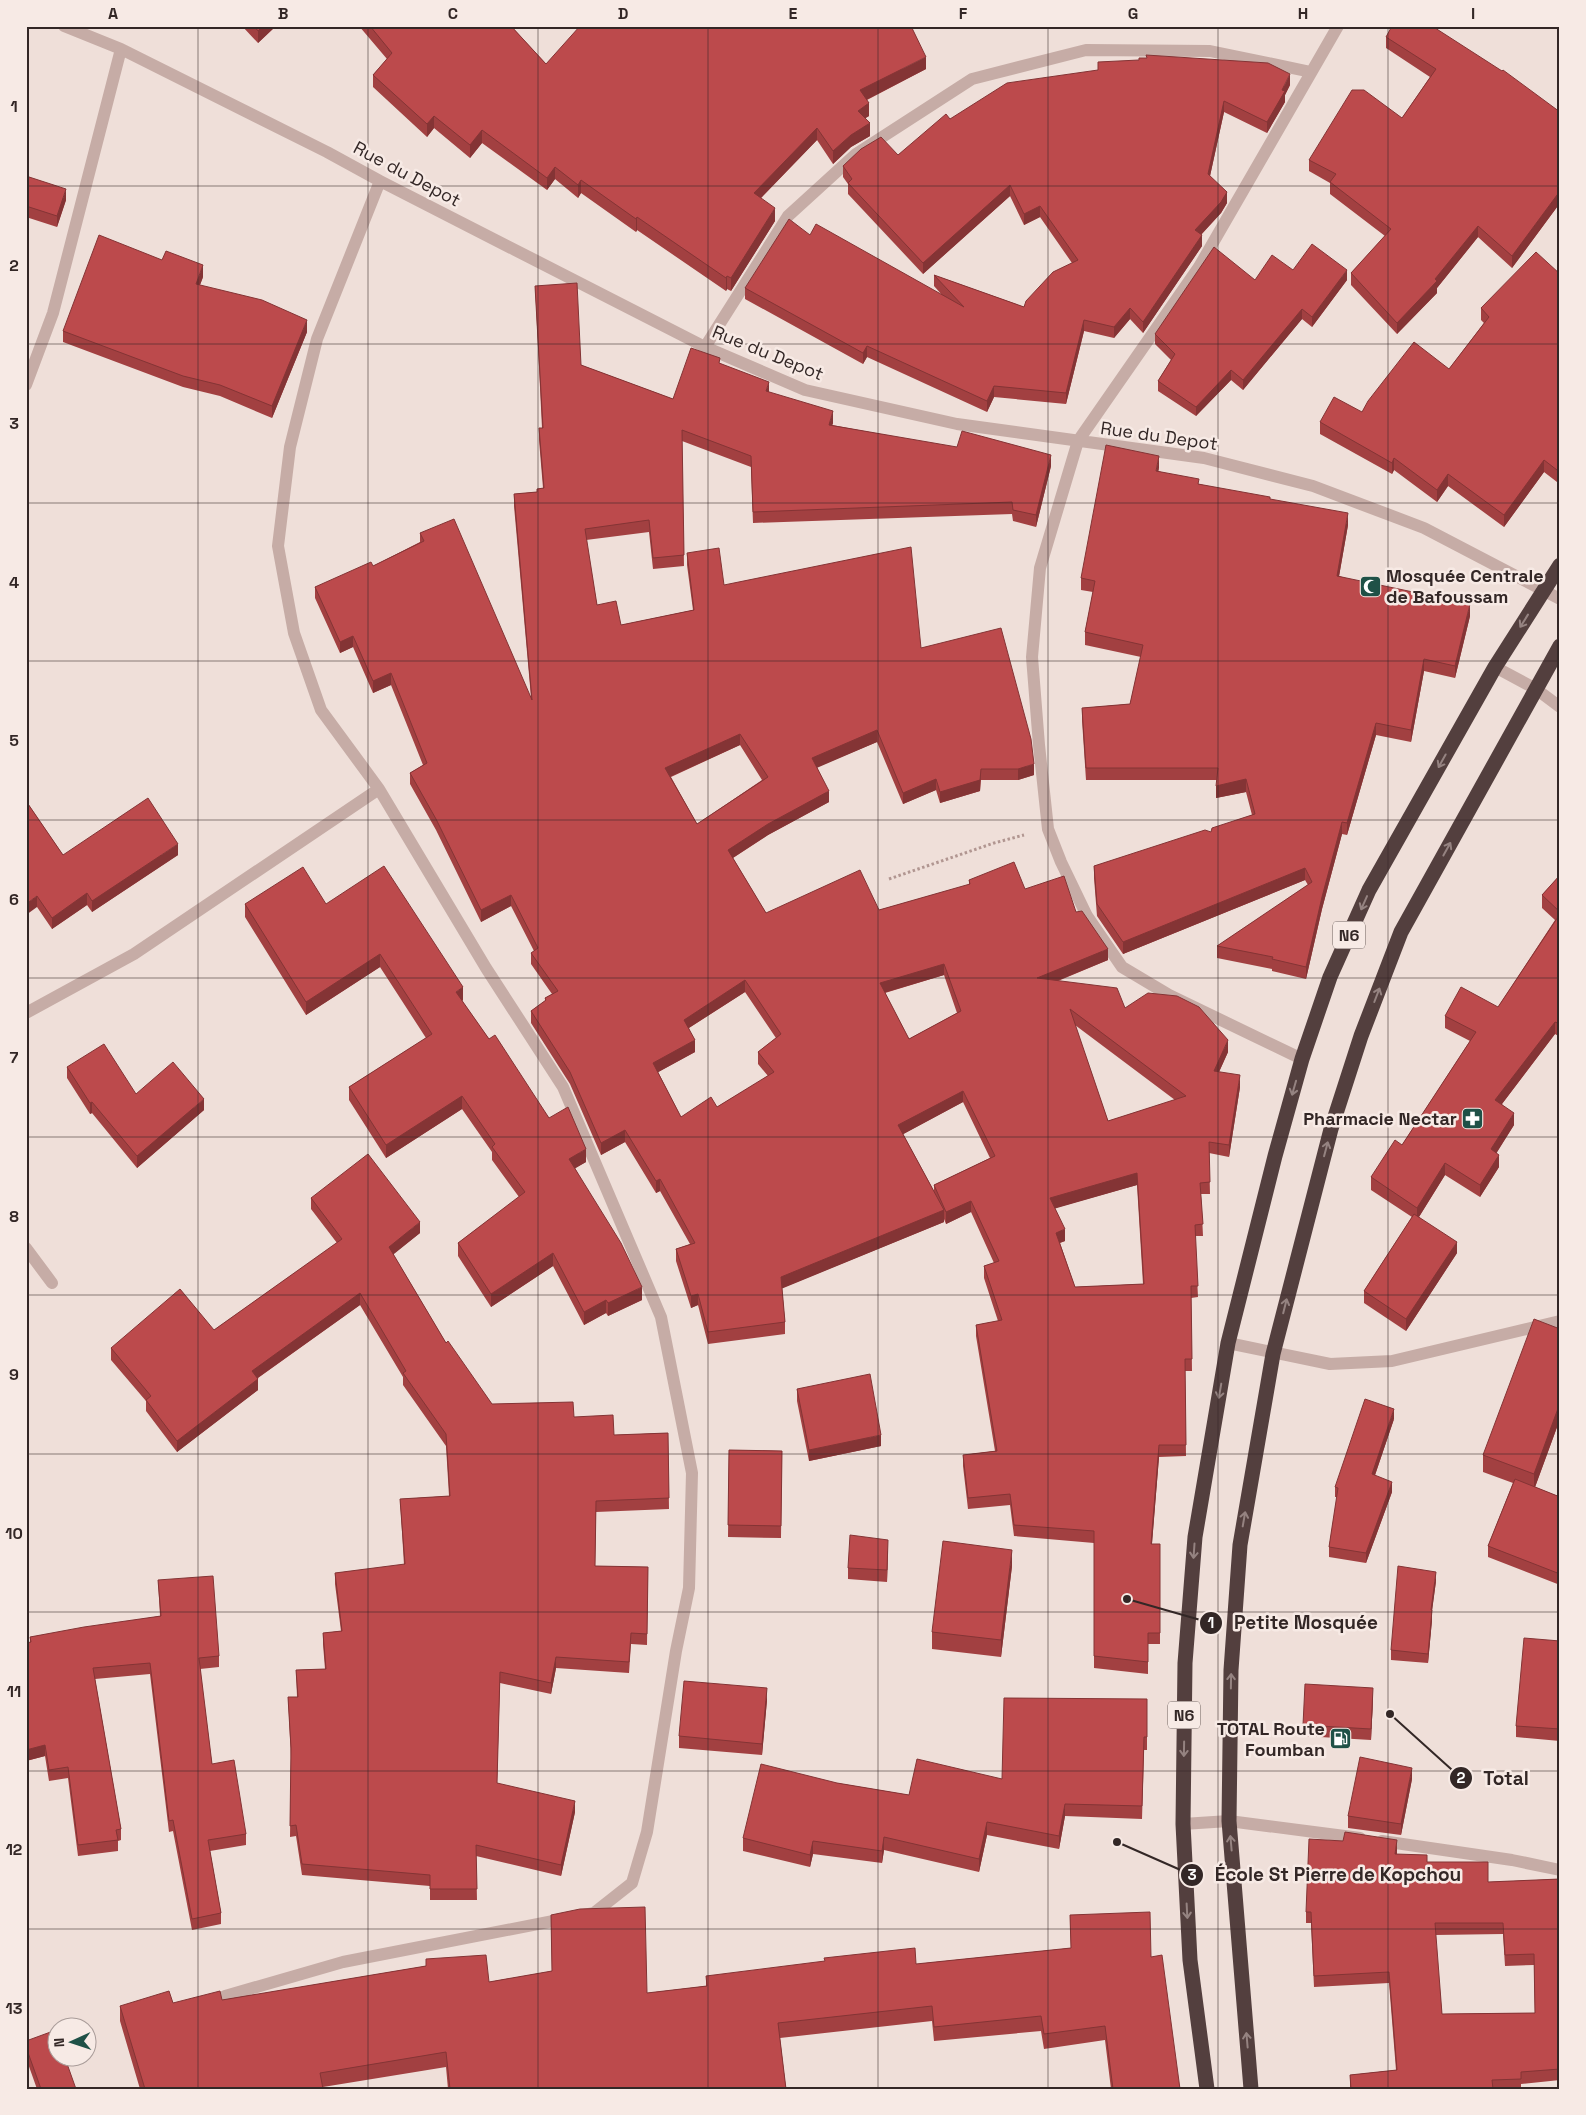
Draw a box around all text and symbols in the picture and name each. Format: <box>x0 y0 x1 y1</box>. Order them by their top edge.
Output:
text: A <box>108 3 118 24</box>
text: B <box>278 3 288 24</box>
text: C <box>448 3 458 24</box>
text: D <box>618 3 628 24</box>
text: E <box>789 3 798 24</box>
text: F <box>959 3 968 24</box>
text: G <box>1128 3 1138 24</box>
text: H <box>1298 3 1308 24</box>
text: I <box>1471 3 1475 24</box>
text: 1 <box>10 96 18 117</box>
street label: Rue du Depot <box>350 136 465 211</box>
text: 2 <box>9 255 19 276</box>
street label: Rue du Depot <box>709 320 827 385</box>
text: 3 <box>9 413 19 434</box>
street label: Rue du Depot <box>1099 416 1219 455</box>
place label: Mosquée Centrale de Bafoussam <box>1386 564 1544 608</box>
text: 4 <box>9 572 19 593</box>
mosque icon: Mosquée Centrale de Bafoussam <box>1358 574 1382 598</box>
one-way arrow <box>1519 613 1529 627</box>
text: 5 <box>9 730 19 751</box>
one-way arrow <box>1437 753 1447 768</box>
one-way arrow <box>1443 842 1453 856</box>
text: 6 <box>9 889 19 910</box>
one-way arrow <box>1358 895 1368 910</box>
road number: N6 <box>1333 922 1365 948</box>
one-way arrow <box>1373 988 1382 1003</box>
text: 7 <box>10 1047 19 1068</box>
one-way arrow <box>1289 1079 1298 1095</box>
place label: Pharmacie Nectar <box>1303 1107 1457 1130</box>
pharmacy icon: Pharmacie Nectar <box>1461 1107 1485 1131</box>
one-way arrow <box>1322 1141 1331 1157</box>
text: 8 <box>9 1206 19 1227</box>
one-way arrow <box>1281 1299 1290 1315</box>
text: 9 <box>9 1364 19 1385</box>
one-way arrow <box>1215 1383 1225 1399</box>
one-way arrow <box>1240 1512 1250 1528</box>
text: 10 <box>5 1523 23 1544</box>
one-way arrow <box>1189 1543 1198 1559</box>
callout: Petite Mosquée <box>1199 1606 1388 1640</box>
text: Petite Mosquée <box>1234 1610 1378 1635</box>
text: 1 <box>1208 1613 1214 1632</box>
one-way arrow <box>1226 1673 1236 1690</box>
text: 11 <box>7 1681 21 1702</box>
road number: N6 <box>1168 1702 1200 1728</box>
place label: TOTAL Route Foumban <box>1217 1717 1325 1761</box>
fuel station icon: TOTAL Route Foumban <box>1329 1727 1353 1751</box>
one-way arrow <box>1179 1740 1189 1756</box>
callout: Total <box>1448 1761 1538 1795</box>
text: Total <box>1483 1766 1529 1791</box>
text: 2 <box>1457 1768 1466 1787</box>
one-way arrow <box>1226 1836 1236 1852</box>
text: 12 <box>6 1839 22 1860</box>
callout: École St Pierre de Kopchou <box>1180 1858 1471 1892</box>
text: École St Pierre de Kopchou <box>1215 1862 1461 1887</box>
text: 3 <box>1187 1865 1197 1884</box>
one-way arrow <box>1183 1903 1192 1919</box>
text: 13 <box>6 1998 23 2019</box>
north arrow <box>48 2018 98 2068</box>
one-way arrow <box>1242 2032 1252 2048</box>
text: N <box>50 2038 68 2048</box>

